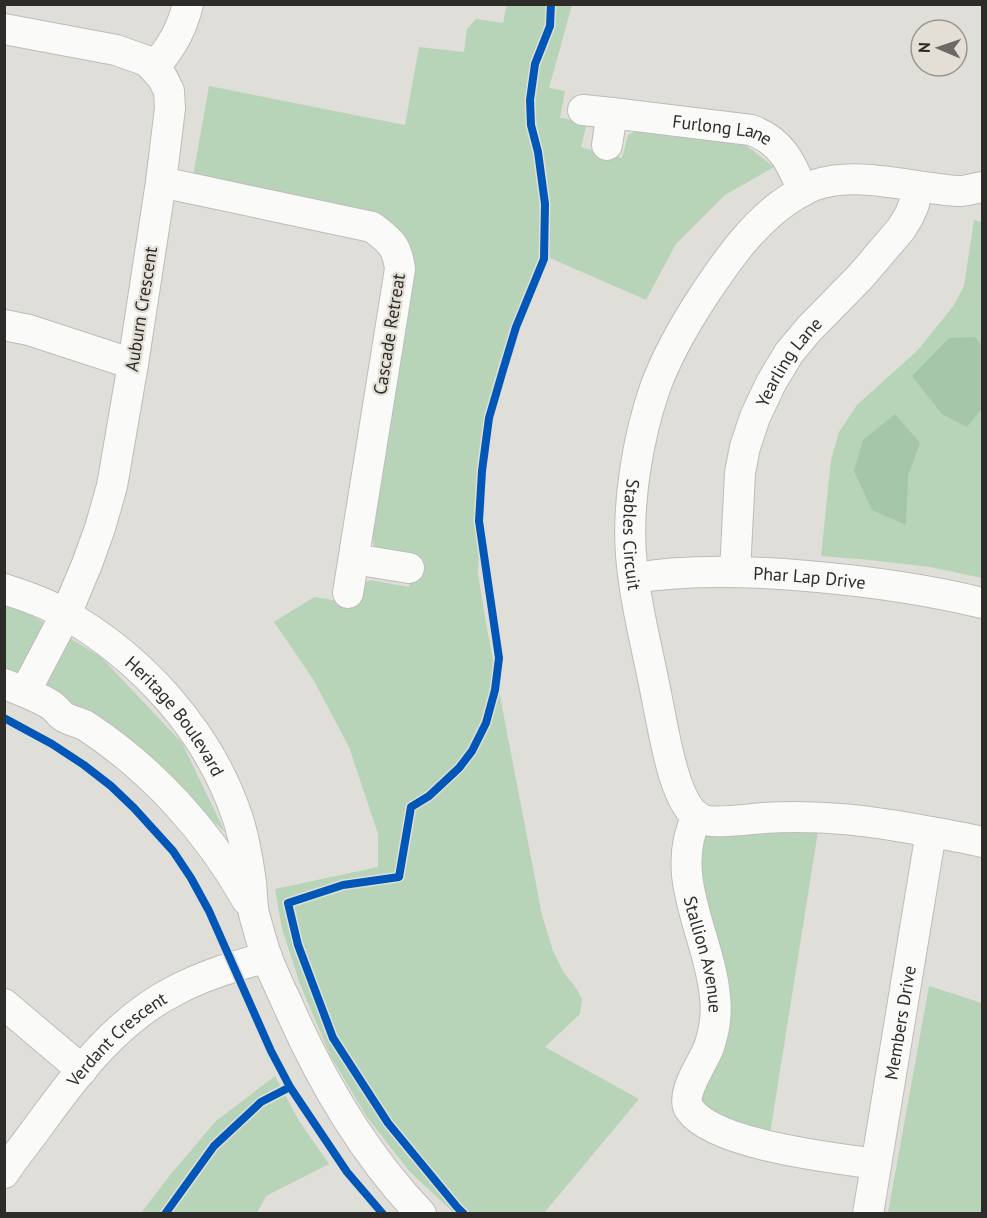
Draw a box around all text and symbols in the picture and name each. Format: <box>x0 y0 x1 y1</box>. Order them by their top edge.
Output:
north arrow <box>909 18 969 78</box>
text: N <box>914 42 934 53</box>
street label: Furlong Lane <box>671 109 777 150</box>
street label: Auburn Crescent <box>120 245 162 373</box>
street label: Cascade Retreat <box>368 272 410 396</box>
street label: Yearling Lane <box>750 312 826 410</box>
street label: Stables Circuit <box>619 478 647 592</box>
street label: Phar Lap Drive <box>753 561 867 593</box>
street label: Heritage Boulevard <box>121 650 230 780</box>
street label: Stallion Avenue <box>679 893 727 1013</box>
street label: Members Drive <box>879 964 920 1082</box>
street label: Verdant Crescent <box>61 986 171 1092</box>

